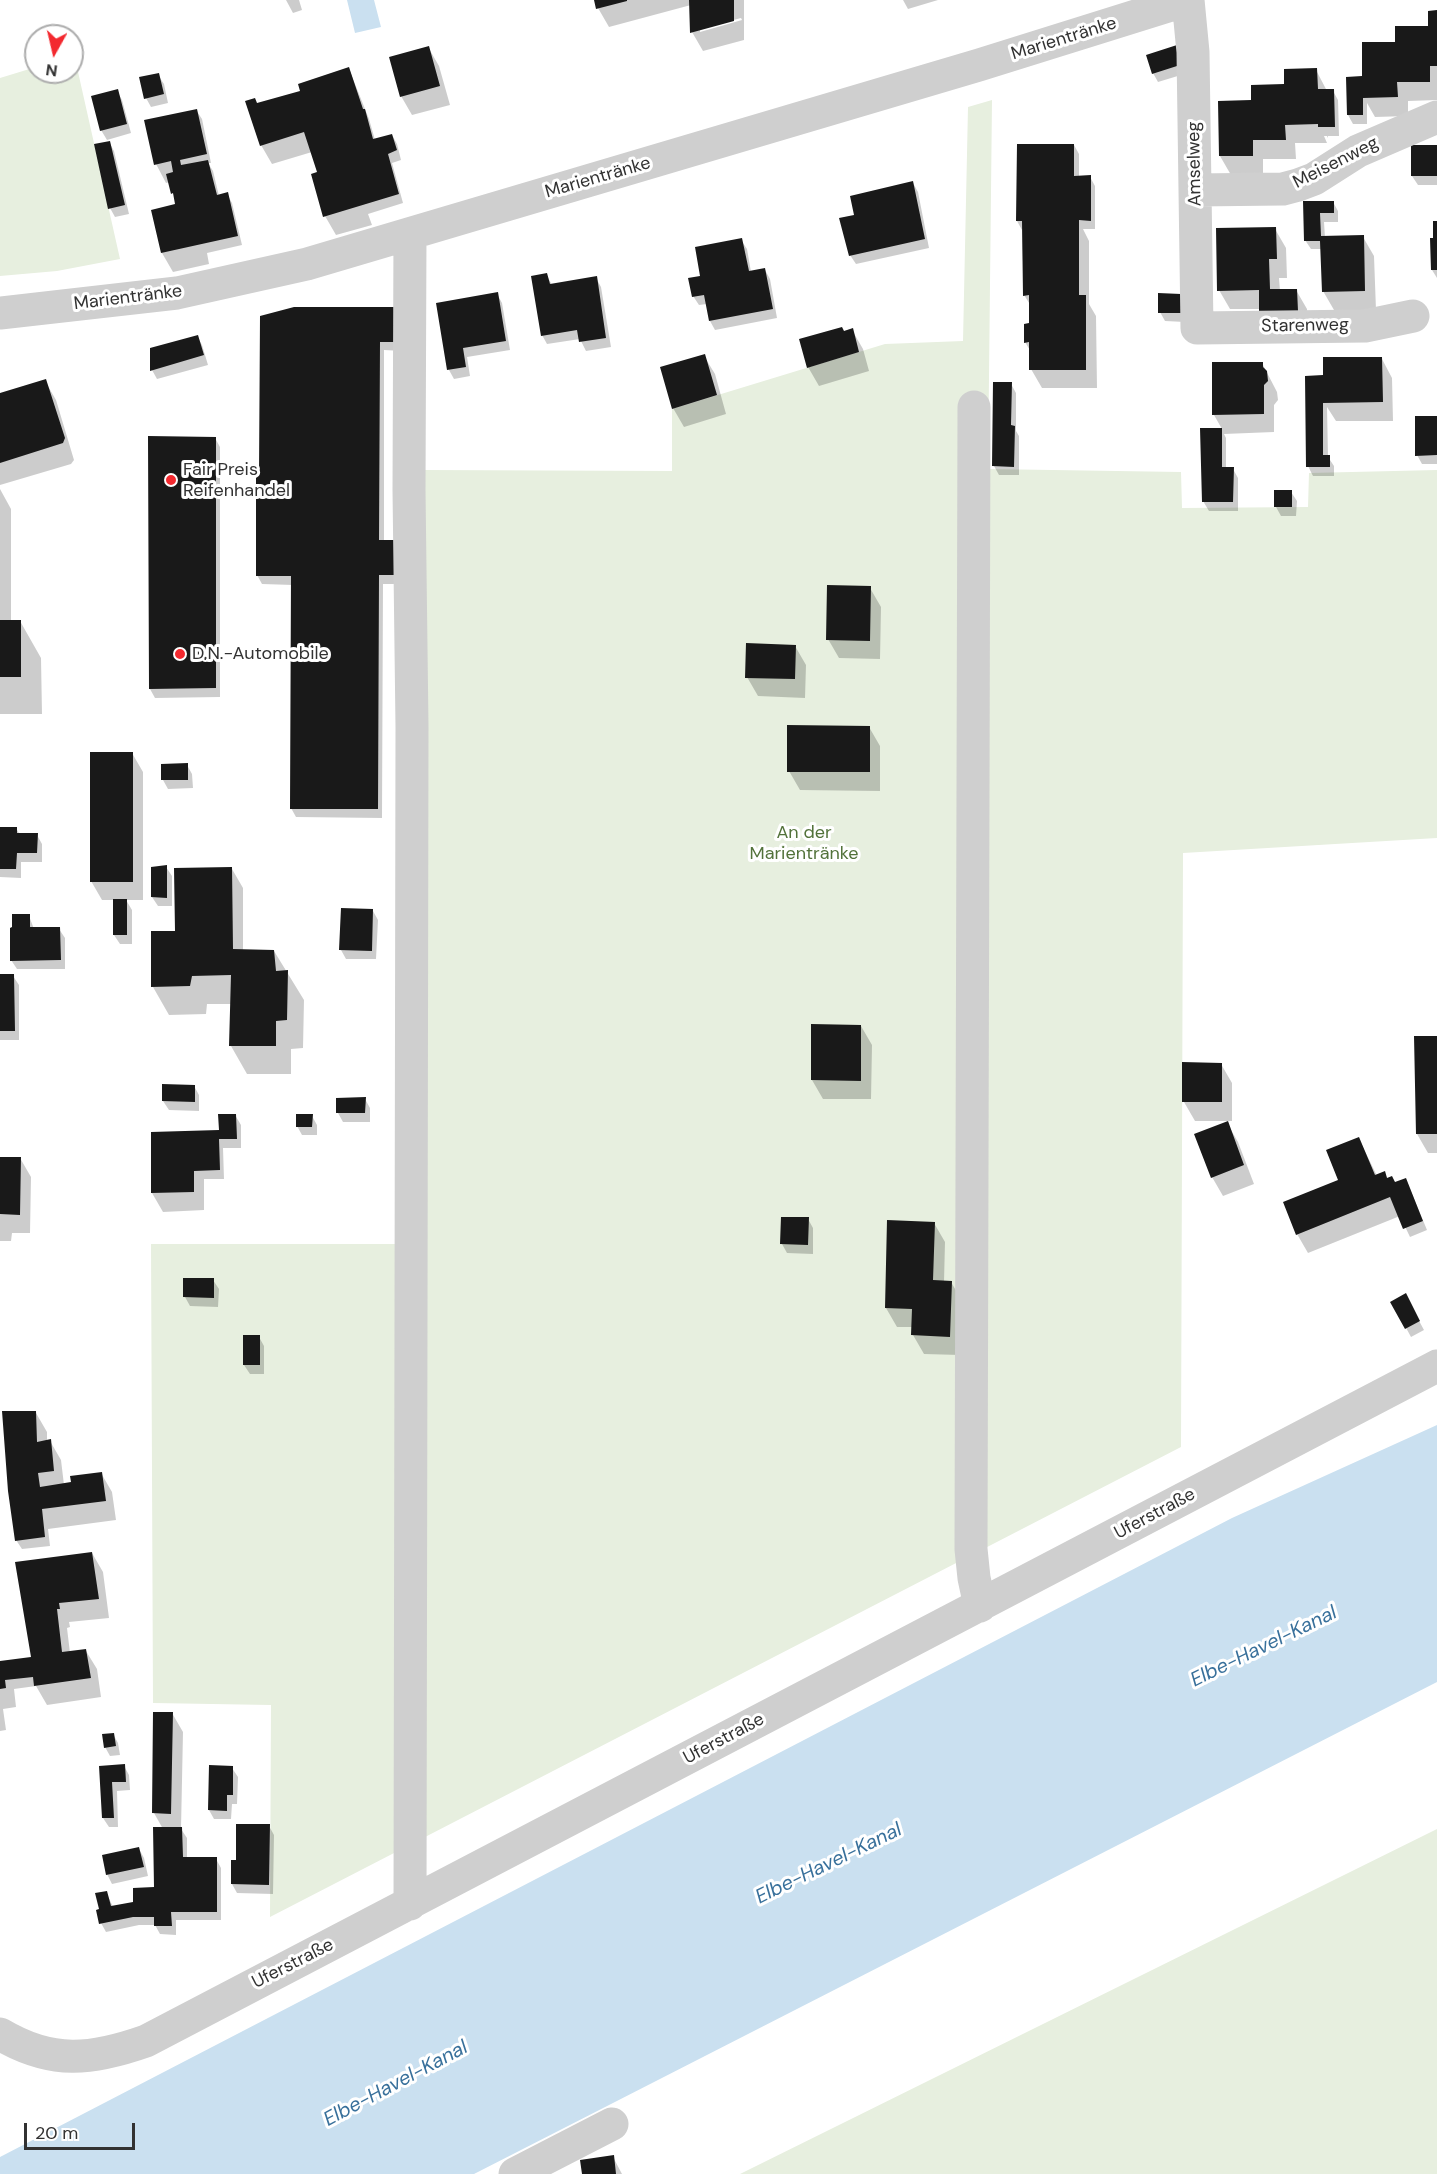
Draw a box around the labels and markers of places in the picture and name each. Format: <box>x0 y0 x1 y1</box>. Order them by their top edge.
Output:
place label: Fair Preis Reifenhandel <box>183 459 290 502</box>
marker: Fair Preis Reifenhandel <box>164 473 178 487</box>
place label: D.N.-Automobile <box>192 643 329 665</box>
marker: D.N.-Automobile <box>173 647 187 661</box>

